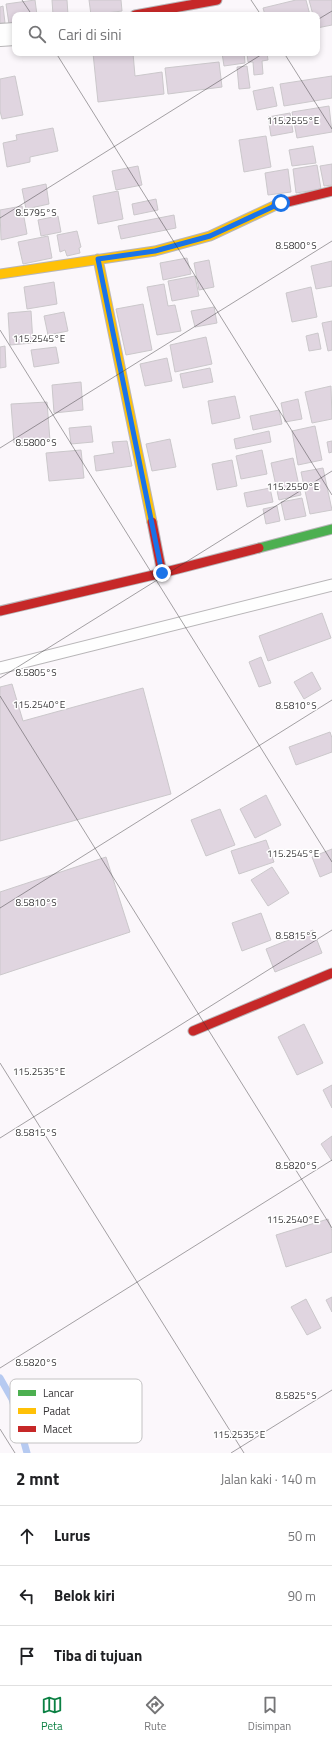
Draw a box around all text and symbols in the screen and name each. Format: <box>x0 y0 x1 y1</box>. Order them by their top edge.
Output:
search box <box>12 12 320 56</box>
icon: search <box>26 23 48 45</box>
text: Cari di sini <box>58 23 122 46</box>
text: 115.2555°E <box>267 113 320 128</box>
route start <box>272 194 290 212</box>
text: 8.5795°S <box>15 205 57 220</box>
text: 8.5800°S <box>275 238 317 253</box>
text: 115.2545°E <box>13 331 66 346</box>
text: 8.5800°S <box>15 435 57 450</box>
text: 115.2550°E <box>267 479 320 494</box>
route end <box>153 564 171 582</box>
text: 8.5805°S <box>15 665 57 680</box>
text: 115.2540°E <box>13 697 66 712</box>
text: 8.5810°S <box>275 698 317 713</box>
text: 115.2545°E <box>267 846 320 861</box>
text: 8.5810°S <box>15 895 57 910</box>
text: 8.5815°S <box>275 928 317 943</box>
text: 115.2535°E <box>13 1064 66 1079</box>
text: 8.5815°S <box>15 1125 57 1140</box>
text: 8.5820°S <box>275 1158 317 1173</box>
text: 115.2540°E <box>267 1212 320 1227</box>
text: 8.5820°S <box>15 1355 57 1370</box>
legend <box>10 1379 142 1443</box>
text: Lancar <box>43 1385 74 1401</box>
text: 8.5825°S <box>275 1388 317 1403</box>
text: Padat <box>43 1403 70 1419</box>
text: Macet <box>43 1421 72 1437</box>
text: 115.2535°E <box>213 1427 266 1442</box>
text: 2 mnt <box>16 1466 59 1492</box>
text: Jalan kaki · 140 m <box>220 1469 316 1489</box>
text: Lurus <box>54 1524 90 1547</box>
icon: ahead <box>16 1525 38 1547</box>
text: 50 m <box>288 1526 316 1546</box>
text: Belok kiri <box>54 1584 115 1607</box>
icon: left <box>16 1585 38 1607</box>
text: 90 m <box>288 1586 316 1606</box>
text: Tiba di tujuan <box>54 1644 142 1667</box>
icon: arrive <box>16 1645 38 1667</box>
tab: Peta <box>41 1694 63 1734</box>
tab: Rute <box>144 1694 166 1734</box>
tab: Disimpan <box>248 1694 291 1734</box>

